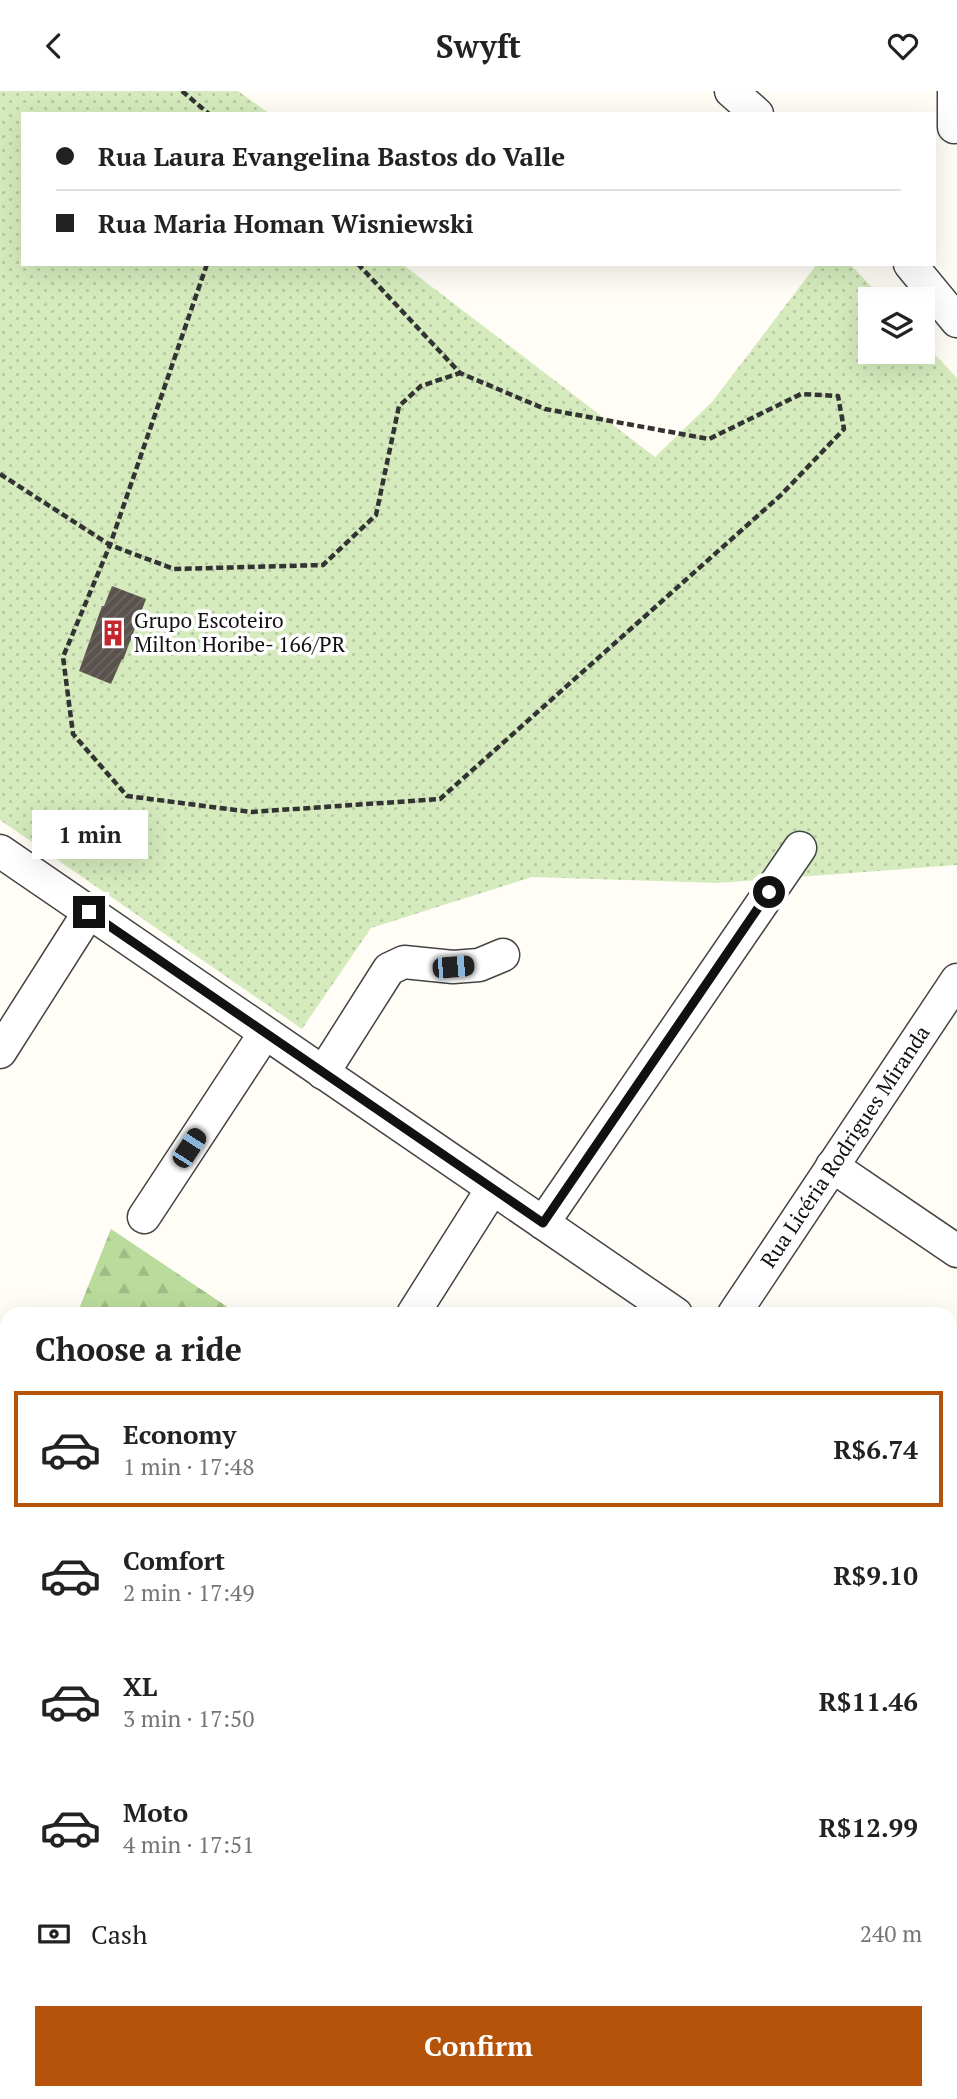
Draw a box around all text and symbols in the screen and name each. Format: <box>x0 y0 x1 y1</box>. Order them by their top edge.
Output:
text: Swyft <box>436 25 521 67</box>
icon: back <box>35 27 73 65</box>
icon: heart <box>884 27 922 65</box>
text: Rua Laura Evangelina Bastos do Valle <box>98 139 565 173</box>
text: Rua Maria Homan Wisniewski <box>98 206 474 240</box>
map controls <box>858 287 935 364</box>
button: layers <box>858 287 935 364</box>
place label: Grupo Escoteiro Milton Horibe- 166/PR <box>134 606 346 658</box>
building icon: Grupo Escoteiro Milton Horibe- 166/PR <box>98 618 128 648</box>
callout: 1 min <box>31 811 147 859</box>
text: 1 min <box>59 819 121 850</box>
route start <box>753 876 785 908</box>
route end <box>73 896 105 928</box>
car <box>432 955 475 979</box>
street label: Rua Licéria Rodrigues Miranda <box>754 1019 936 1273</box>
car <box>169 1125 210 1171</box>
text: Choose a ride <box>35 1328 242 1370</box>
text: Economy <box>123 1417 236 1451</box>
icon: car <box>39 1418 102 1481</box>
text: R$6.74 <box>833 1432 918 1466</box>
text: 1 min · 17:48 <box>123 1451 255 1482</box>
text: Comfort <box>123 1543 225 1577</box>
icon: car <box>39 1544 102 1607</box>
text: R$9.10 <box>833 1558 918 1592</box>
text: 2 min · 17:49 <box>123 1577 255 1608</box>
text: XL <box>123 1669 157 1703</box>
icon: car <box>39 1670 102 1733</box>
text: R$11.46 <box>819 1684 918 1718</box>
text: 3 min · 17:50 <box>123 1703 255 1734</box>
text: Moto <box>123 1795 188 1829</box>
icon: car <box>39 1796 102 1859</box>
text: R$12.99 <box>819 1810 918 1844</box>
text: 4 min · 17:51 <box>123 1829 255 1860</box>
icon: cash <box>35 1915 73 1953</box>
text: Cash <box>91 1917 147 1951</box>
text: 240 m <box>860 1918 922 1949</box>
button: Confirm <box>35 2006 922 2086</box>

